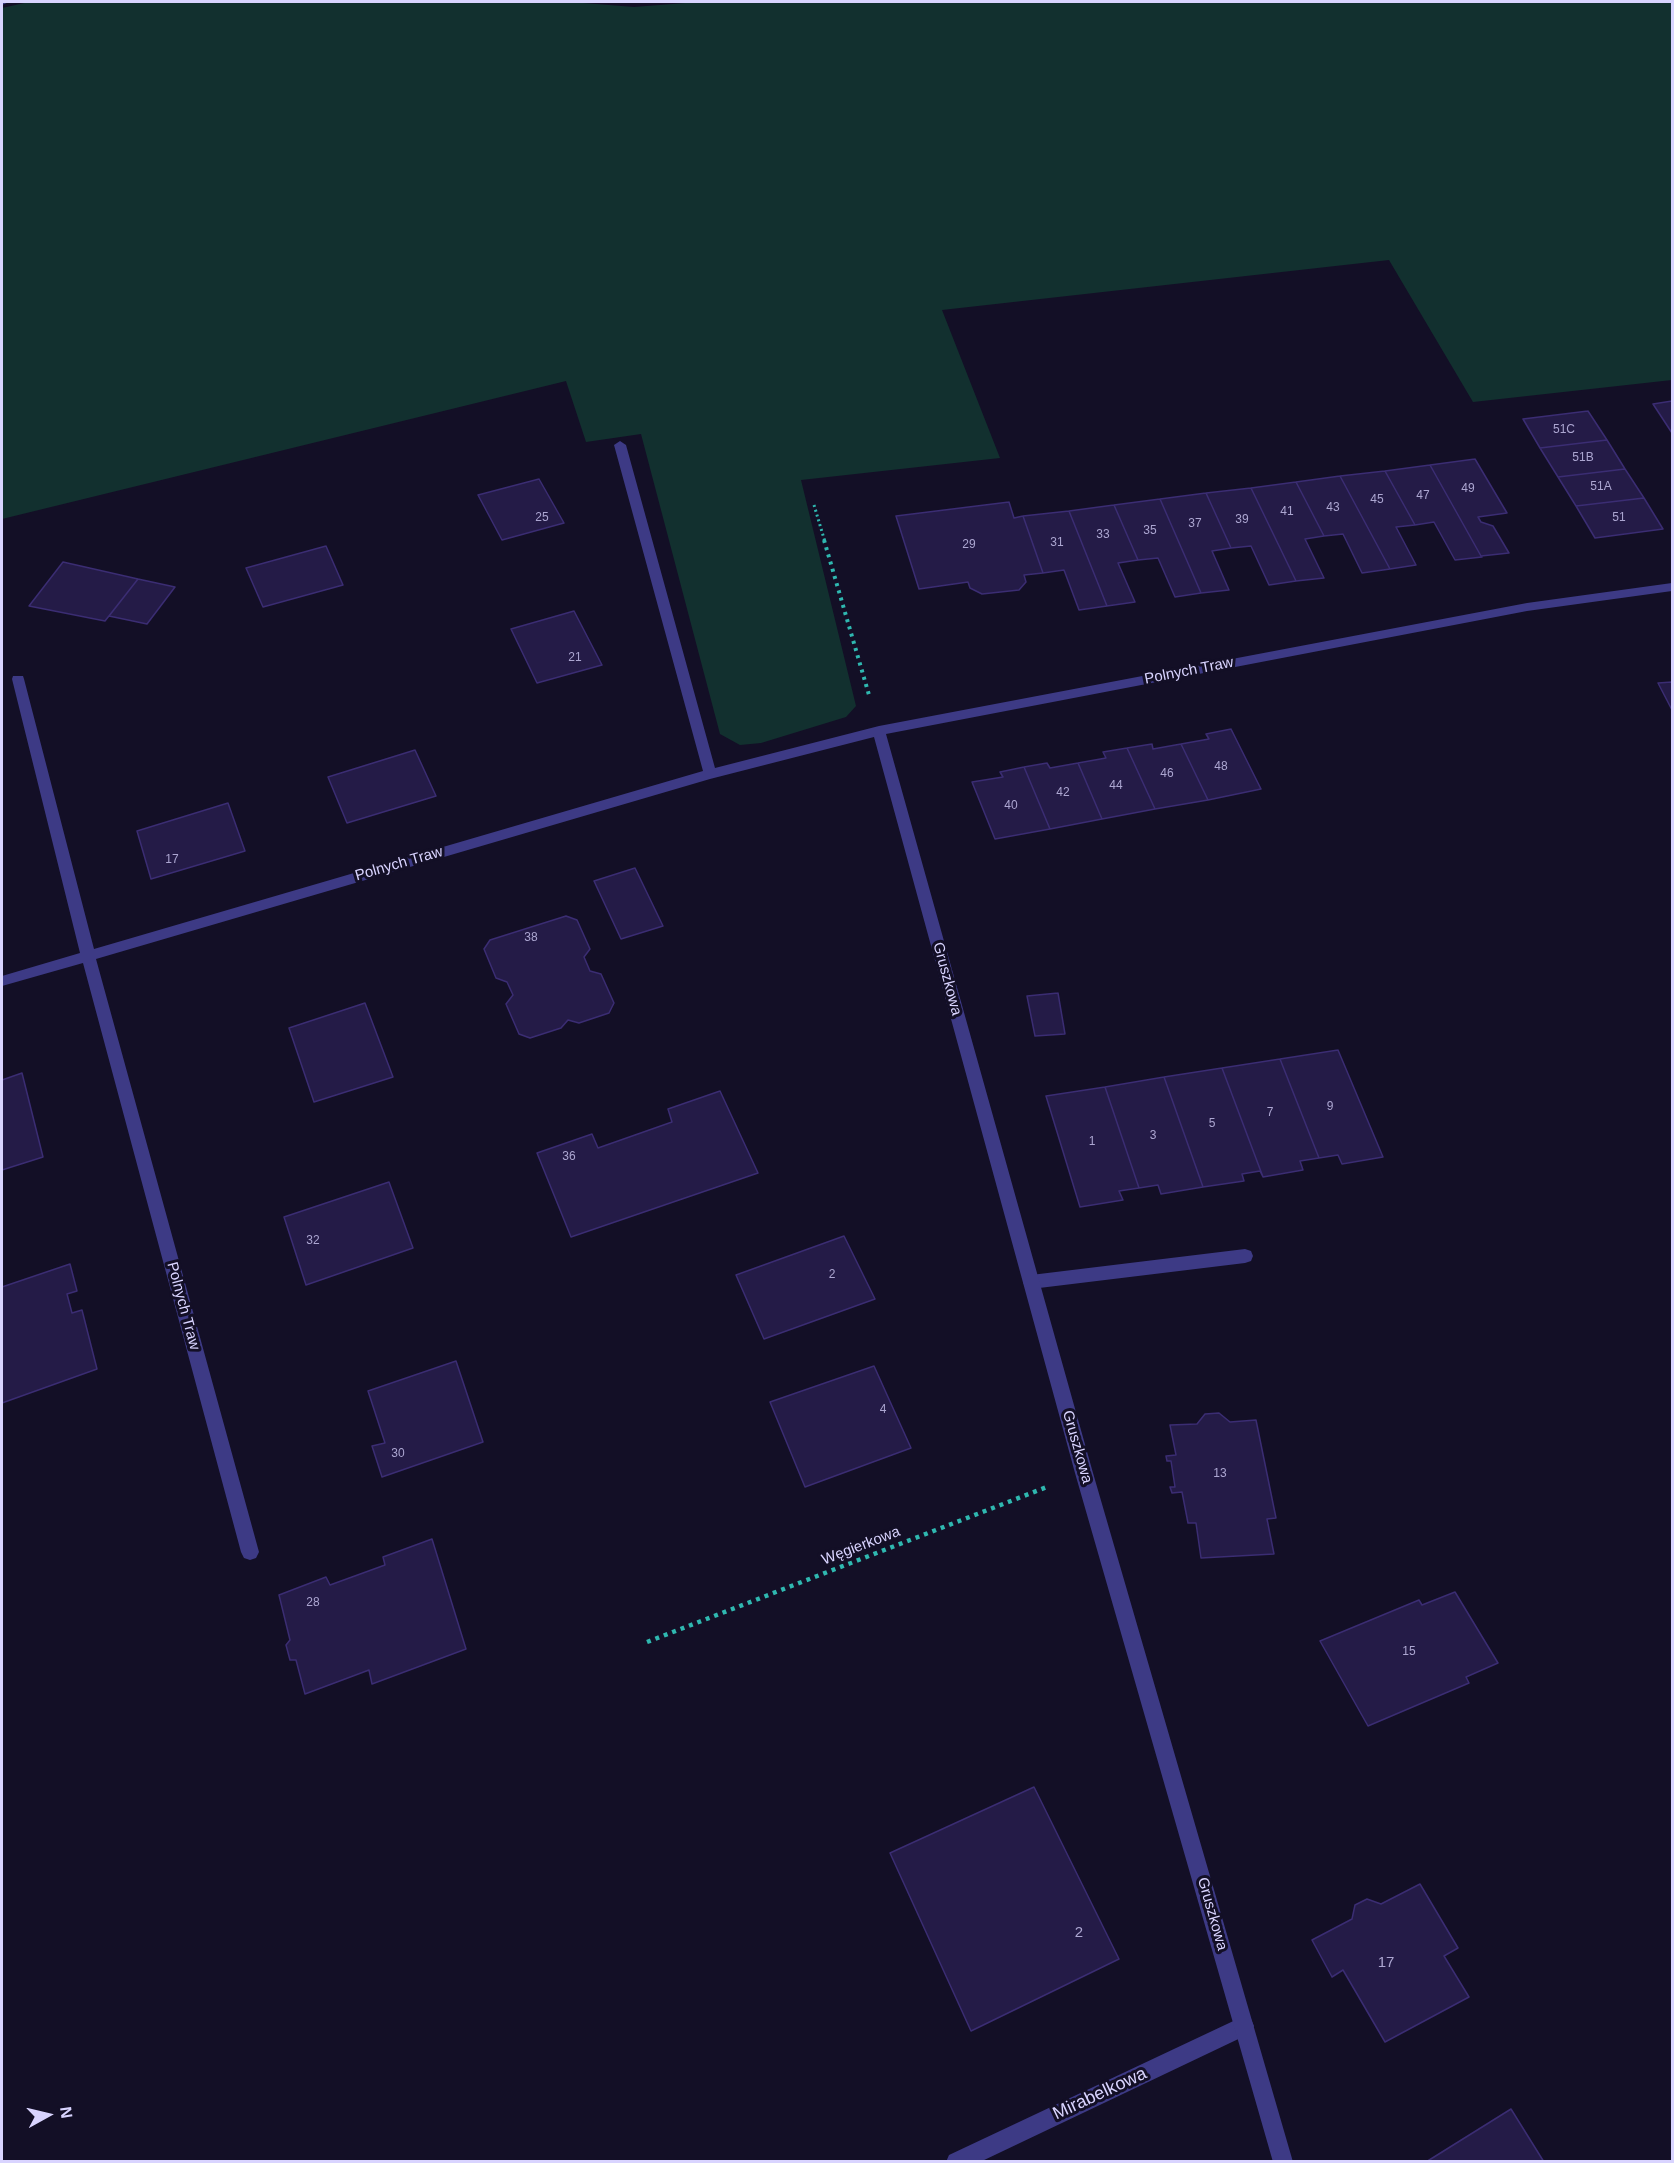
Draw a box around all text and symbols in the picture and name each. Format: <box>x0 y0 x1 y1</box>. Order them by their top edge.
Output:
house number: 51C <box>1553 423 1575 437</box>
house number: 51B <box>1572 451 1594 465</box>
house number: 51A <box>1590 480 1612 494</box>
house number: 49 <box>1461 482 1475 496</box>
house number: 47 <box>1416 489 1430 503</box>
house number: 45 <box>1370 493 1384 507</box>
house number: 43 <box>1326 501 1340 515</box>
house number: 41 <box>1280 505 1294 519</box>
house number: 25 <box>535 511 549 525</box>
house number: 51 <box>1612 511 1626 525</box>
house number: 39 <box>1235 513 1249 527</box>
house number: 37 <box>1188 517 1202 531</box>
house number: 35 <box>1143 524 1157 538</box>
house number: 33 <box>1096 528 1110 542</box>
house number: 31 <box>1050 536 1064 550</box>
house number: 29 <box>962 538 976 552</box>
house number: 21 <box>568 651 582 665</box>
street label: Polnych Traw <box>1143 654 1235 688</box>
house number: 48 <box>1214 760 1228 774</box>
house number: 46 <box>1160 767 1174 781</box>
house number: 44 <box>1109 779 1123 793</box>
house number: 42 <box>1056 786 1070 800</box>
house number: 40 <box>1004 799 1018 813</box>
street label: Polnych Traw <box>353 843 445 885</box>
house number: 17 <box>165 853 179 867</box>
house number: 38 <box>524 931 538 945</box>
street label: Gruszkowa <box>929 940 965 1018</box>
house number: 9 <box>1327 1100 1333 1114</box>
house number: 7 <box>1267 1106 1273 1120</box>
house number: 5 <box>1209 1117 1215 1131</box>
house number: 3 <box>1150 1129 1156 1143</box>
house number: 1 <box>1089 1135 1095 1149</box>
house number: 36 <box>562 1150 576 1164</box>
house number: 32 <box>306 1234 320 1248</box>
street label: Polnych Traw <box>163 1260 203 1352</box>
house number: 2 <box>829 1268 835 1282</box>
house number: 4 <box>880 1403 886 1417</box>
street label: Gruszkowa <box>1058 1408 1096 1486</box>
house number: 30 <box>391 1447 405 1461</box>
house number: 13 <box>1213 1467 1227 1481</box>
street label: Węgierkowa <box>819 1523 903 1569</box>
house number: 28 <box>306 1596 320 1610</box>
house number: 15 <box>1402 1645 1416 1659</box>
street label: Gruszkowa <box>1193 1875 1231 1953</box>
house number: 2 <box>1075 1924 1083 1942</box>
house number: 17 <box>1378 1954 1394 1972</box>
street label: Mirabelkowa <box>1050 2063 1150 2125</box>
north arrow <box>18 2085 78 2145</box>
text: N <box>57 2106 76 2119</box>

